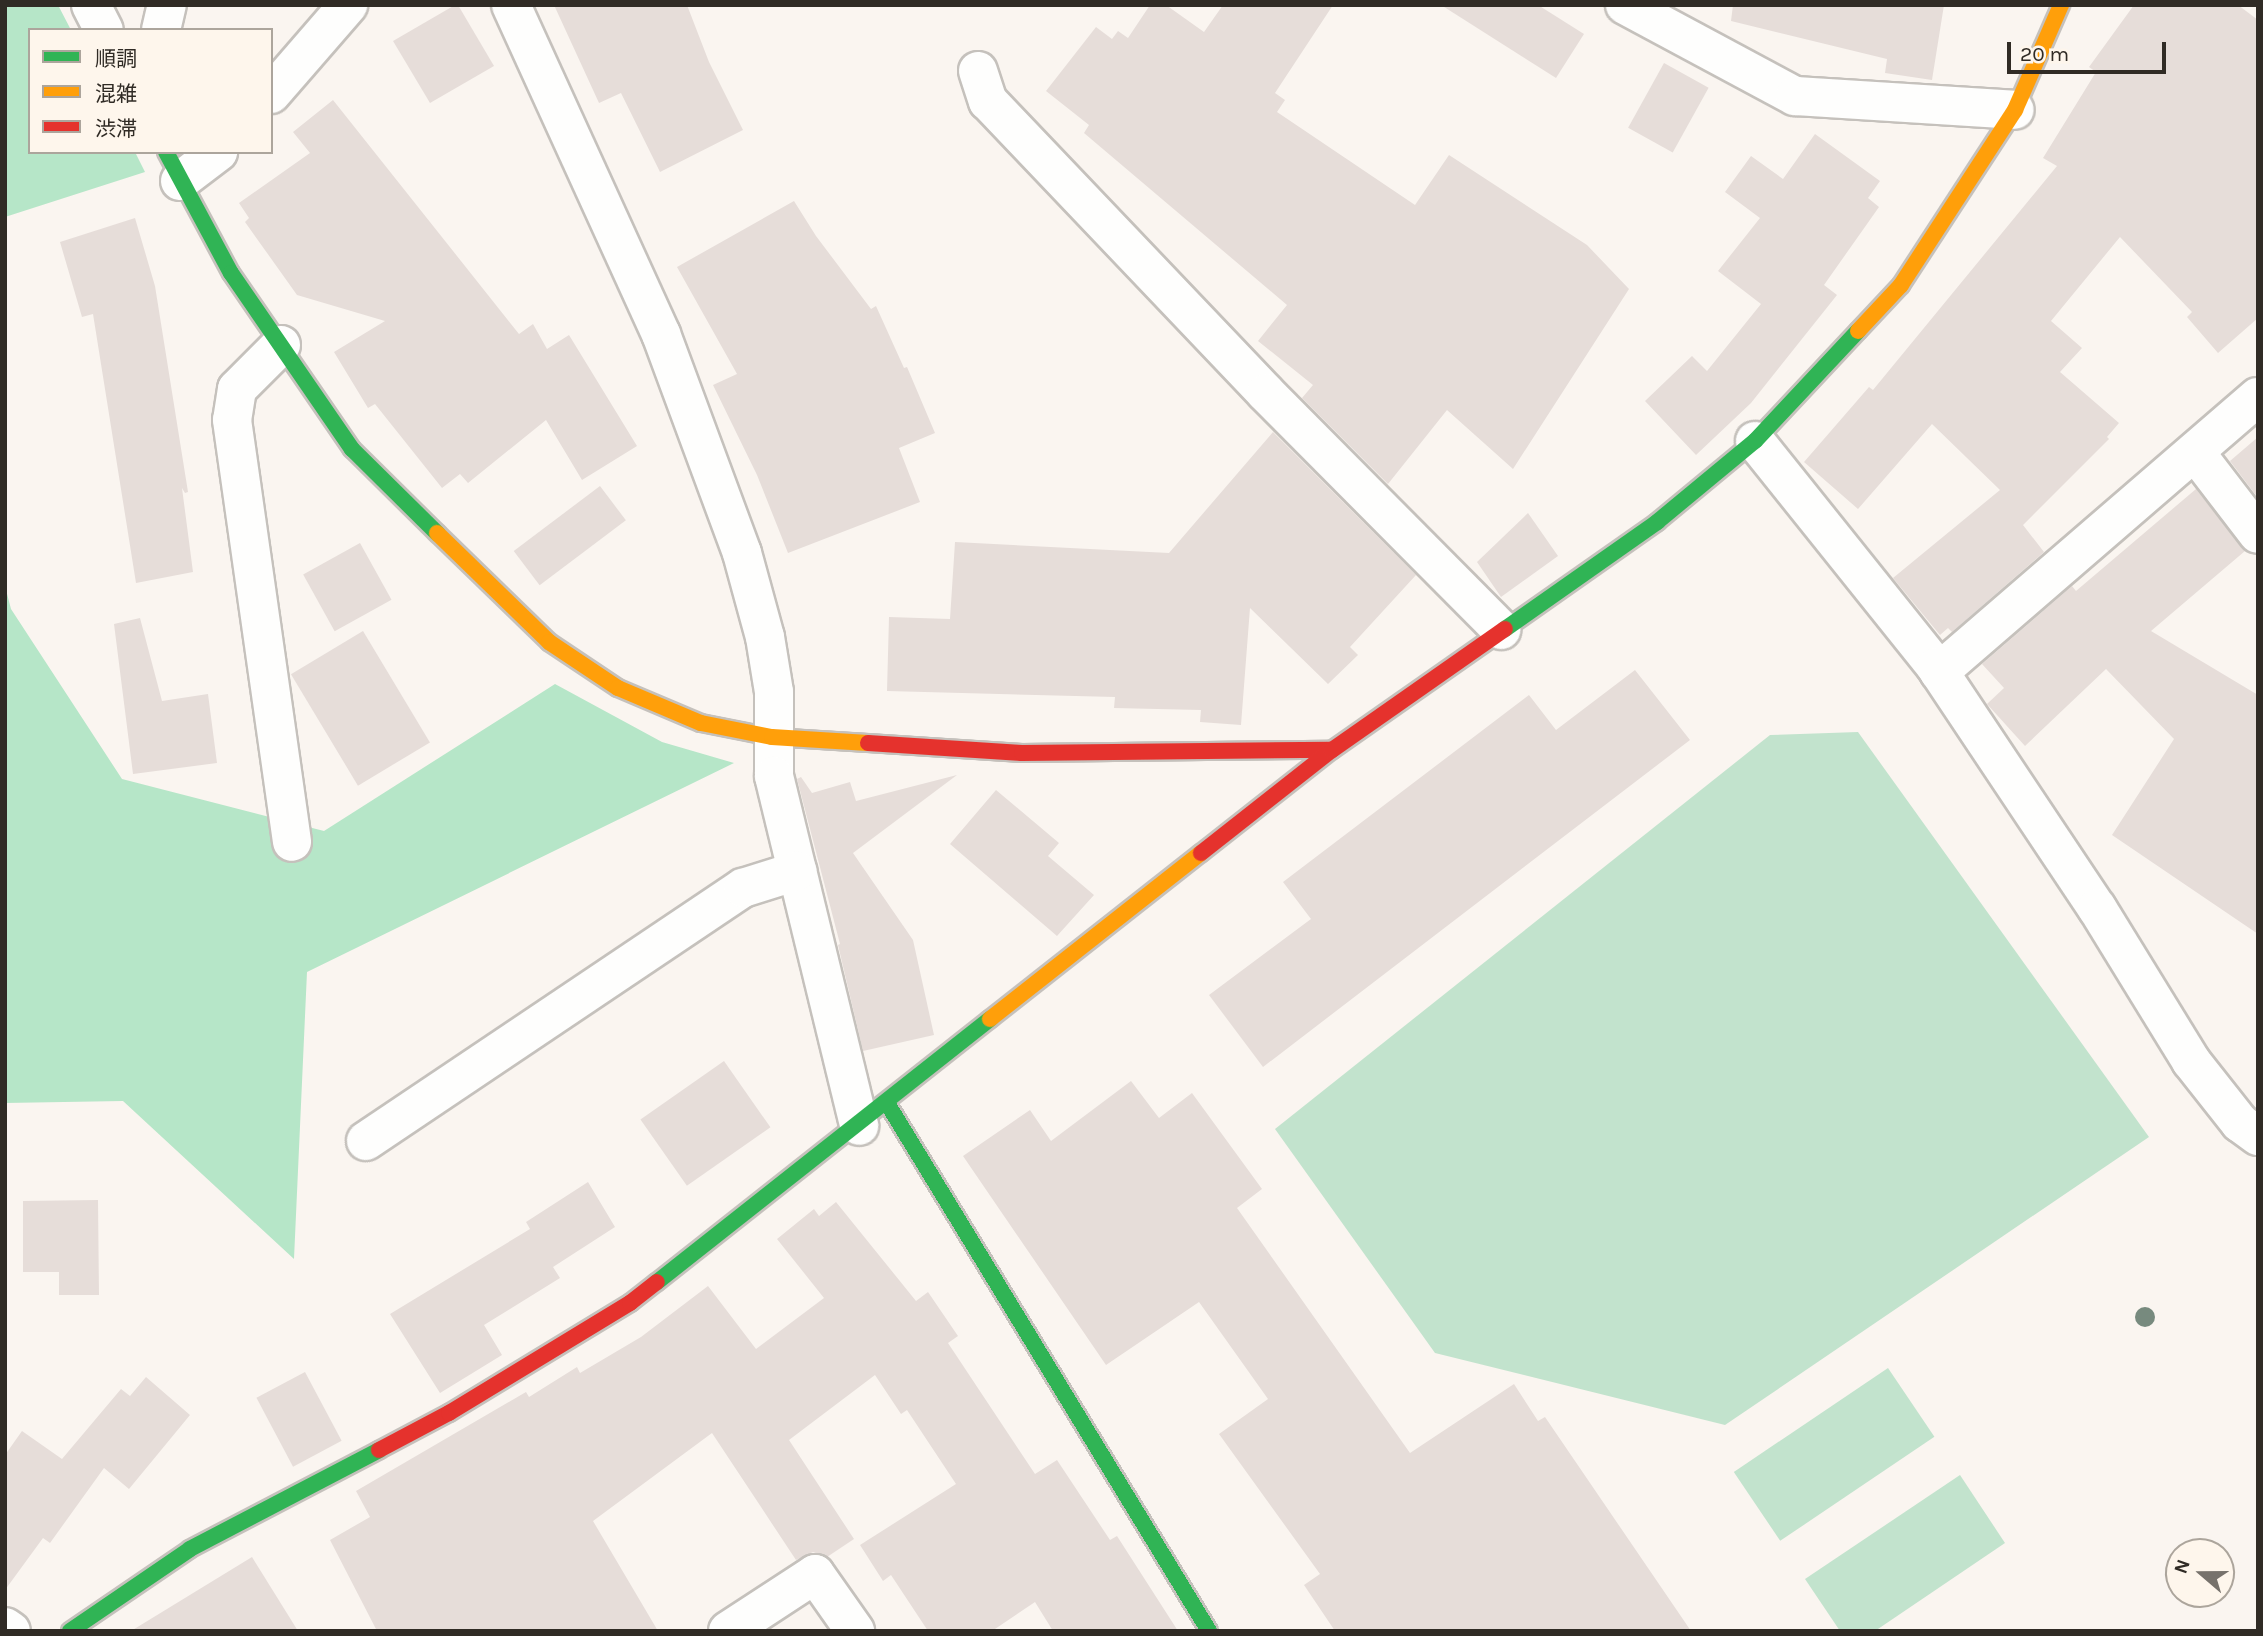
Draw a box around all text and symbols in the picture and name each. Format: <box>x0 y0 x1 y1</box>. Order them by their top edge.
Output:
legend <box>28 28 273 154</box>
scale bar <box>2011 28 2170 72</box>
text: 20 m <box>2020 42 2069 66</box>
text: 順調 <box>95 47 137 71</box>
text: 混雑 <box>95 82 137 106</box>
text: 渋滞 <box>95 117 137 141</box>
north arrow <box>2165 1538 2235 1608</box>
text: N <box>2169 1556 2195 1577</box>

